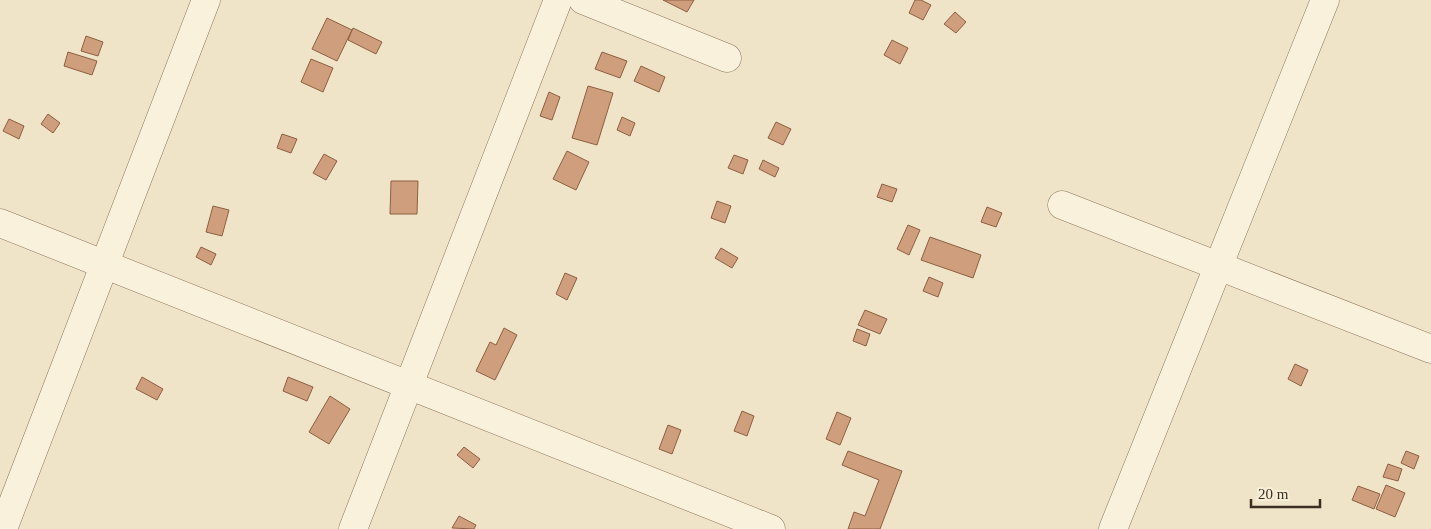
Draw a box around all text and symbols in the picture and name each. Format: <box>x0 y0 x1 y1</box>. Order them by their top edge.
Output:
scale bar <box>1251 476 1320 508</box>
text: 20 m <box>1258 486 1289 502</box>

